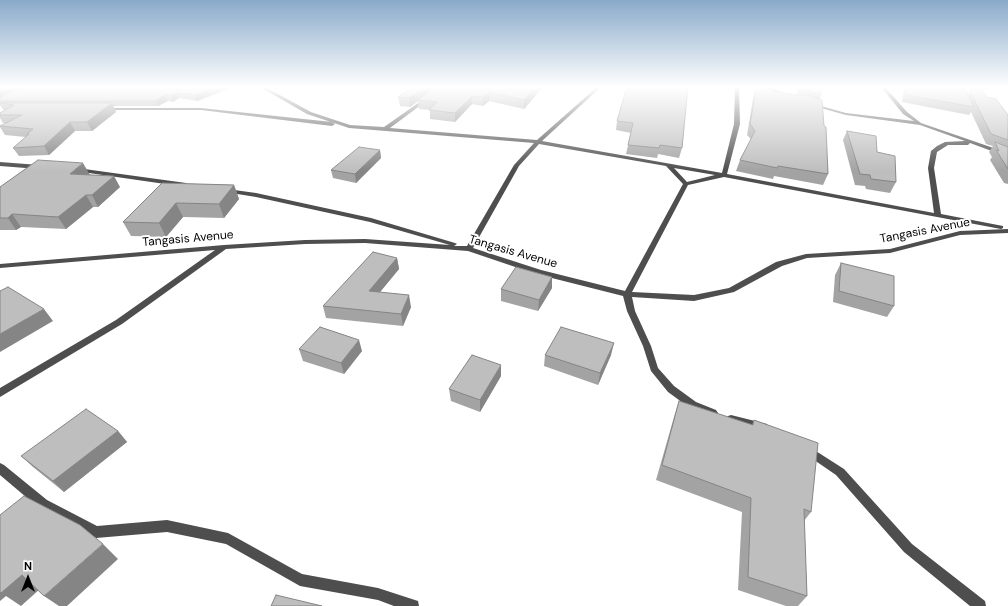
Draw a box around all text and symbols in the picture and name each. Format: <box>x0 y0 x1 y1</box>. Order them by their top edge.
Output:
street label: Tangasis Avenue <box>879 215 971 247</box>
street label: Tangasis Avenue <box>142 228 234 250</box>
street label: Tangasis Avenue <box>467 232 559 272</box>
north arrow <box>8 558 48 598</box>
text: N <box>24 559 32 573</box>

